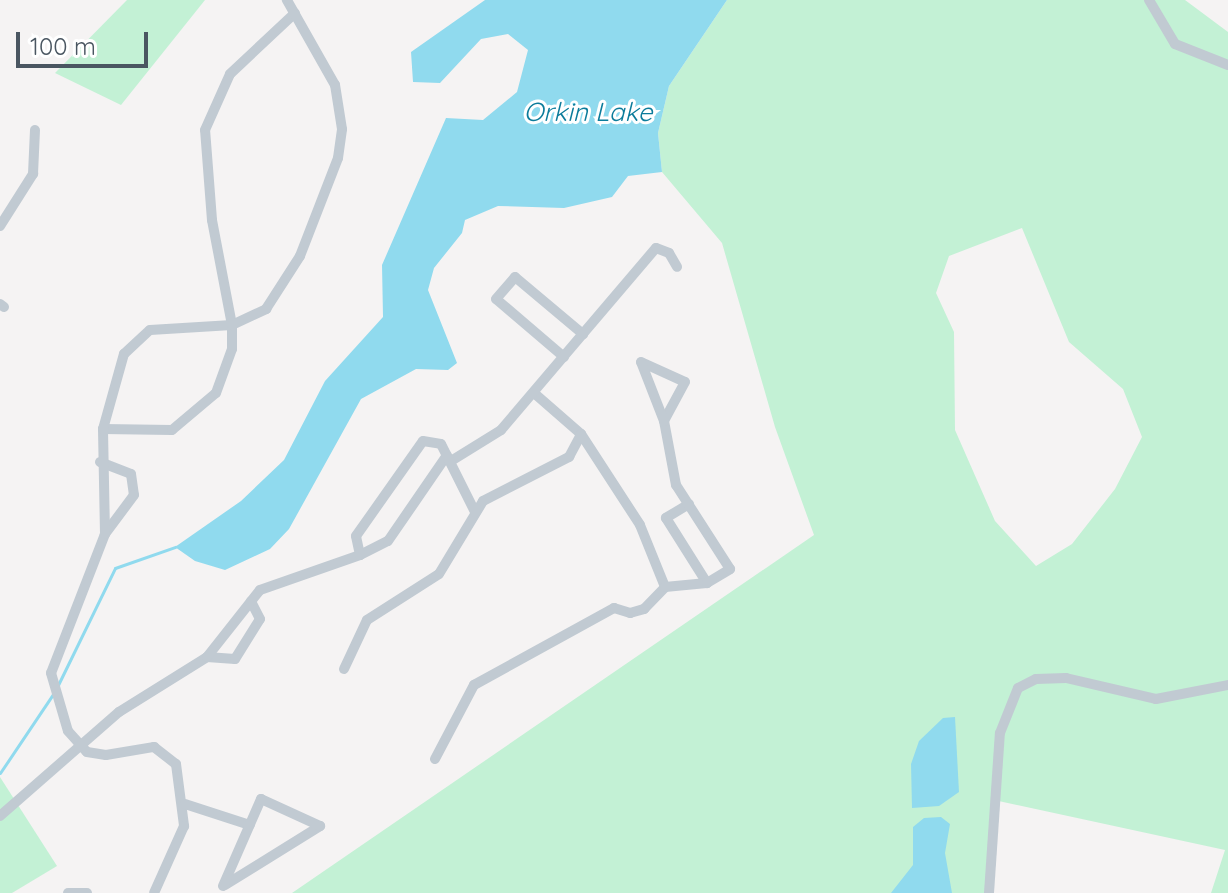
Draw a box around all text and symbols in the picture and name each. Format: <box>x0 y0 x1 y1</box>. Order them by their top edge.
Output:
scale bar <box>20 16 152 66</box>
text: 100 m <box>30 31 96 61</box>
water label: Orkin Lake <box>523 96 653 128</box>

